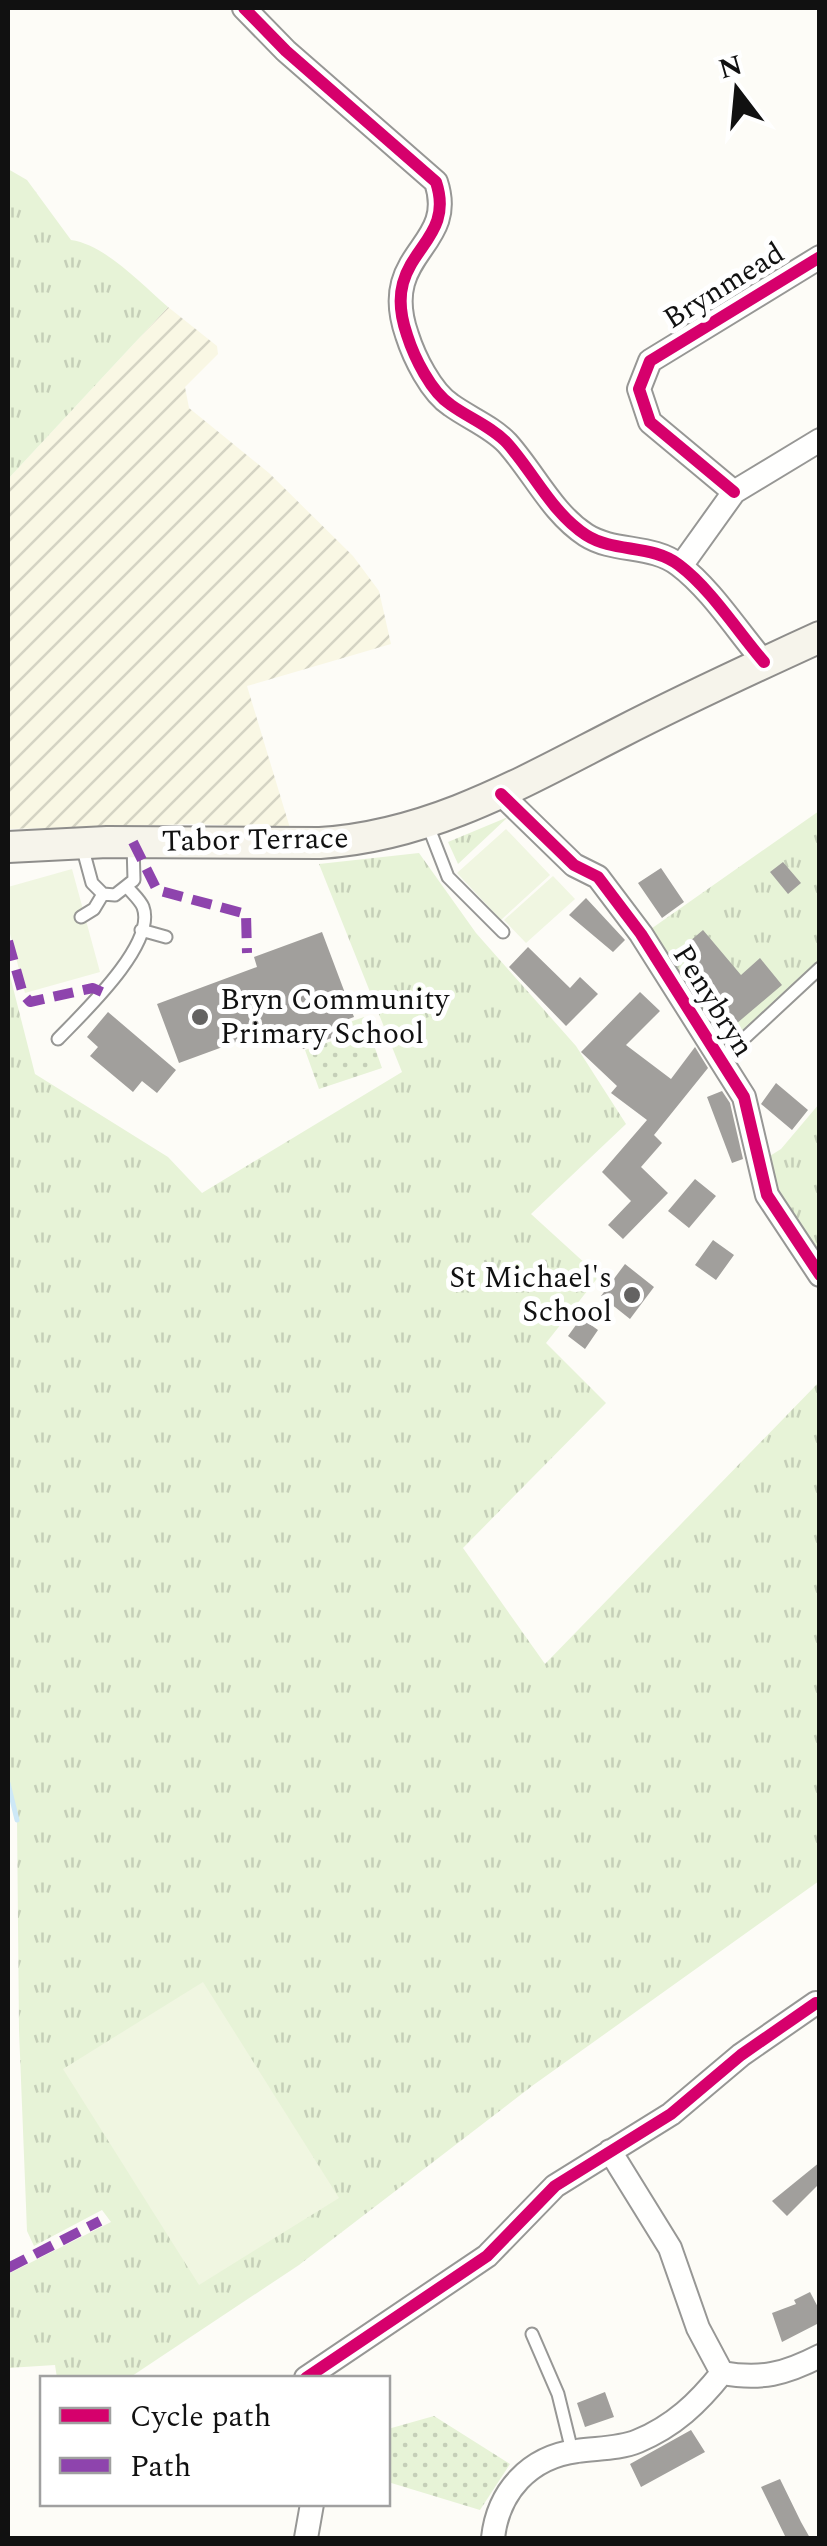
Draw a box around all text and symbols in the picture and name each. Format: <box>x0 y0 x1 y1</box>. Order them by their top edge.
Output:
north arrow <box>687 40 787 140</box>
text: N <box>714 44 747 91</box>
street label: Brynmead <box>654 231 794 341</box>
street label: Tabor Terrace <box>161 815 349 865</box>
street label: Penybryn <box>660 936 766 1066</box>
place label: Bryn Community Primary School <box>220 977 451 1057</box>
marker: Bryn Community Primary School <box>189 1006 211 1028</box>
place label: St Michael's School <box>449 1255 612 1335</box>
marker: St Michael's School <box>621 1284 643 1306</box>
legend <box>40 2376 390 2506</box>
text: Cycle path <box>130 2394 271 2440</box>
text: Path <box>130 2444 191 2490</box>

